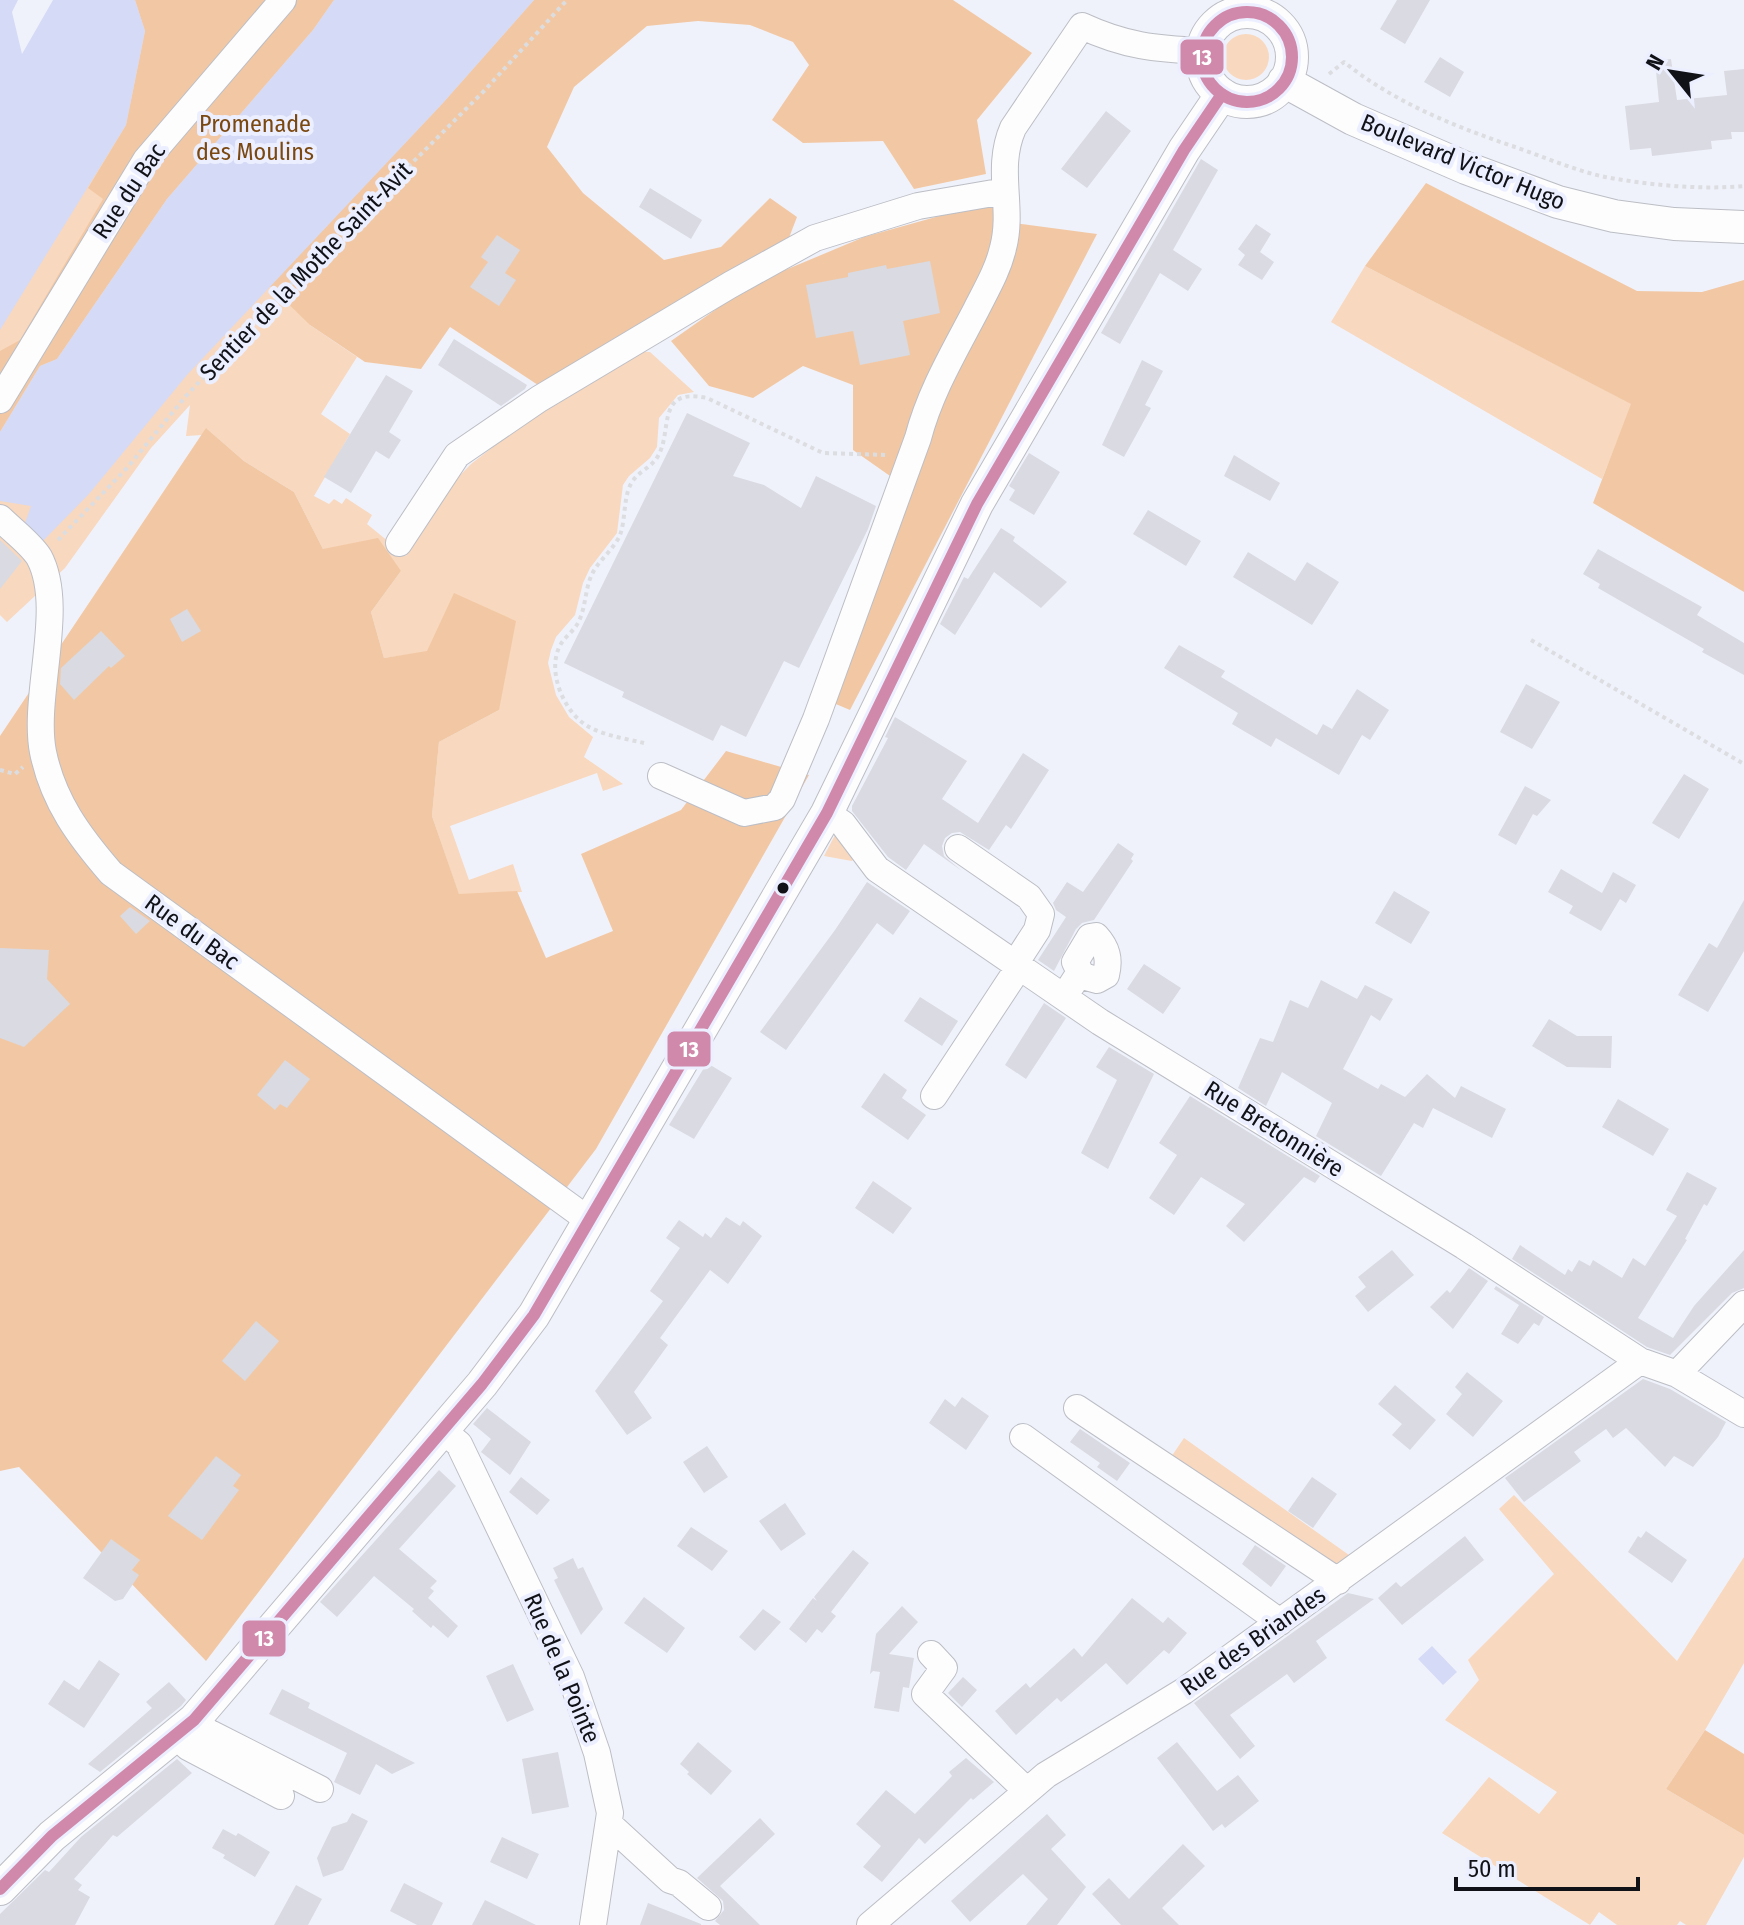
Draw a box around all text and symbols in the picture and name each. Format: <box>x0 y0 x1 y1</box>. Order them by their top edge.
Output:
north arrow <box>1632 32 1712 112</box>
line badge: 13 <box>1179 38 1225 76</box>
text: 13 <box>1192 44 1212 71</box>
text: N <box>1640 50 1670 75</box>
street label: Boulevard Victor Hugo <box>1357 108 1569 216</box>
park label: Promenade des Moulins <box>196 110 314 166</box>
street label: Rue du Bac <box>87 138 171 244</box>
street label: Sentier de la Mothe Saint-Avit <box>194 156 418 386</box>
unlabelled marker <box>775 880 791 896</box>
street label: Rue du Bac <box>140 889 244 975</box>
line badge: 13 <box>666 1030 712 1068</box>
text: 13 <box>679 1036 699 1063</box>
street label: Rue Bretonnière <box>1199 1075 1349 1183</box>
street label: Rue des Briandes <box>1175 1581 1331 1701</box>
street label: Rue de la Pointe <box>518 1589 606 1747</box>
line badge: 13 <box>241 1619 287 1658</box>
text: 13 <box>254 1625 274 1652</box>
scale bar <box>1456 1841 1638 1891</box>
text: 50 m <box>1468 1855 1516 1883</box>

